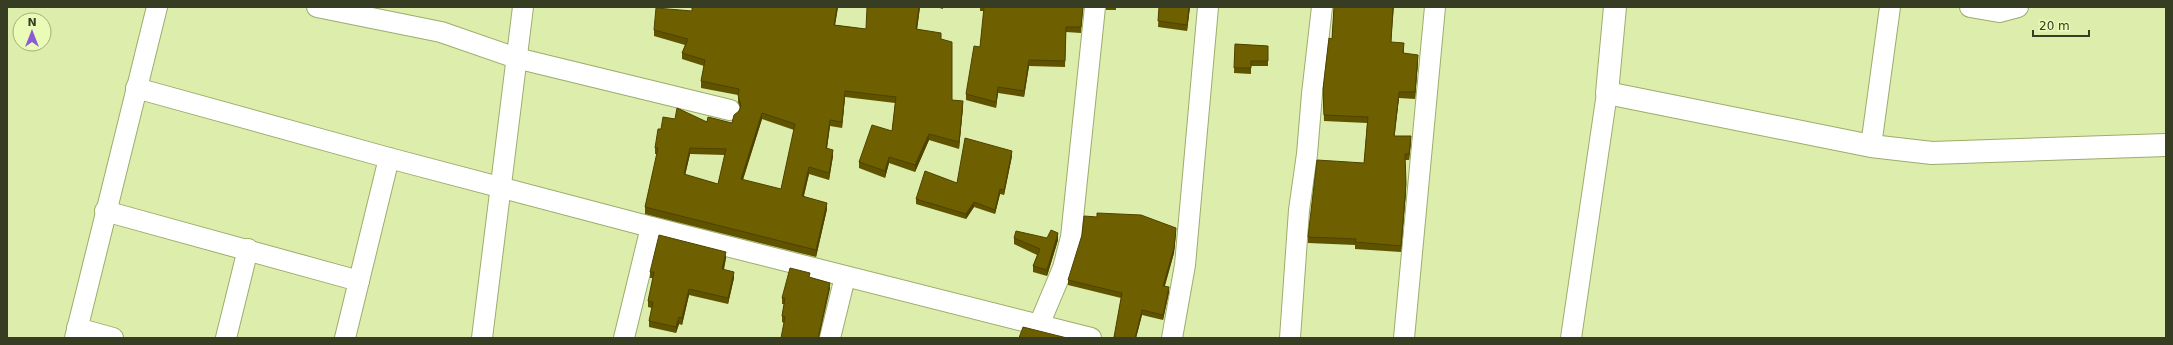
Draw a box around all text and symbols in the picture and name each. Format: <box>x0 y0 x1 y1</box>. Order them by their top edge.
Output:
north arrow <box>12 12 52 52</box>
scale bar <box>2033 12 2089 38</box>
text: N <box>27 16 37 29</box>
text: 20 m <box>2039 19 2070 33</box>

